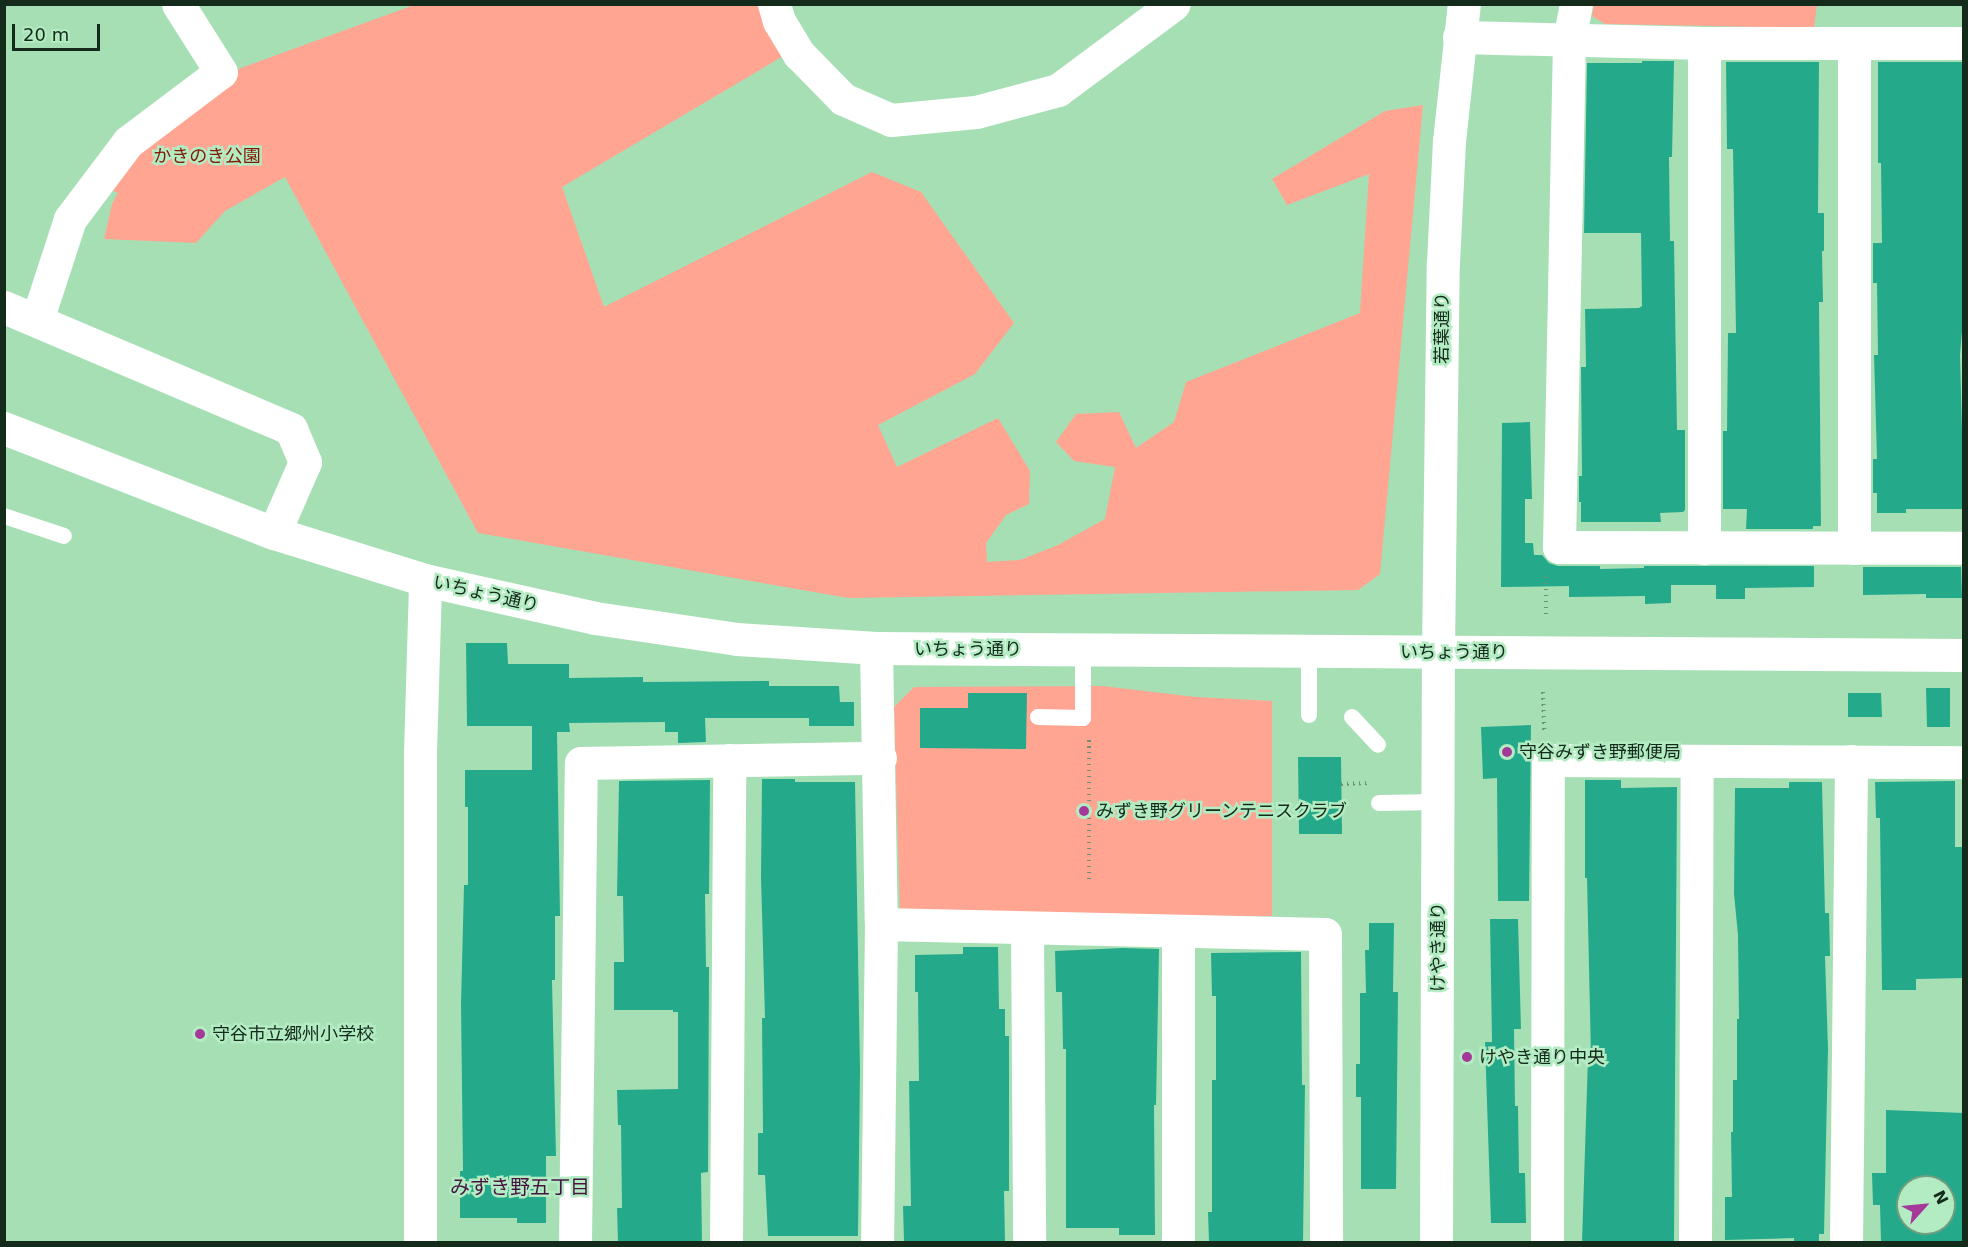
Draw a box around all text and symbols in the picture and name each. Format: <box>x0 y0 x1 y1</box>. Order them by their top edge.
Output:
scale bar <box>15 12 104 50</box>
text: 20 m <box>23 24 69 45</box>
park label: かきのき公園 <box>153 145 261 167</box>
street label: 若葉通り <box>1431 292 1453 364</box>
street label: いちょう通り <box>431 571 541 617</box>
street label: いちょう通り <box>914 638 1022 660</box>
street label: いちょう通り <box>1400 641 1508 663</box>
place label: 守谷みずき野郵便局 <box>1519 741 1681 763</box>
marker: 守谷みずき野郵便局 <box>1500 745 1514 759</box>
place label: みずき野グリーンテニスクラブ <box>1096 800 1348 822</box>
marker: みずき野グリーンテニスクラブ <box>1077 804 1091 818</box>
street label: けやき通り <box>1427 902 1449 992</box>
place label: 守谷市立郷州小学校 <box>212 1023 374 1045</box>
marker: 守谷市立郷州小学校 <box>193 1027 207 1041</box>
place label: けやき通り中央 <box>1479 1046 1605 1068</box>
marker: けやき通り中央 <box>1460 1050 1474 1064</box>
district label: みずき野五丁目 <box>450 1175 590 1199</box>
north arrow <box>1896 1175 1956 1235</box>
text: N <box>1929 1187 1952 1208</box>

